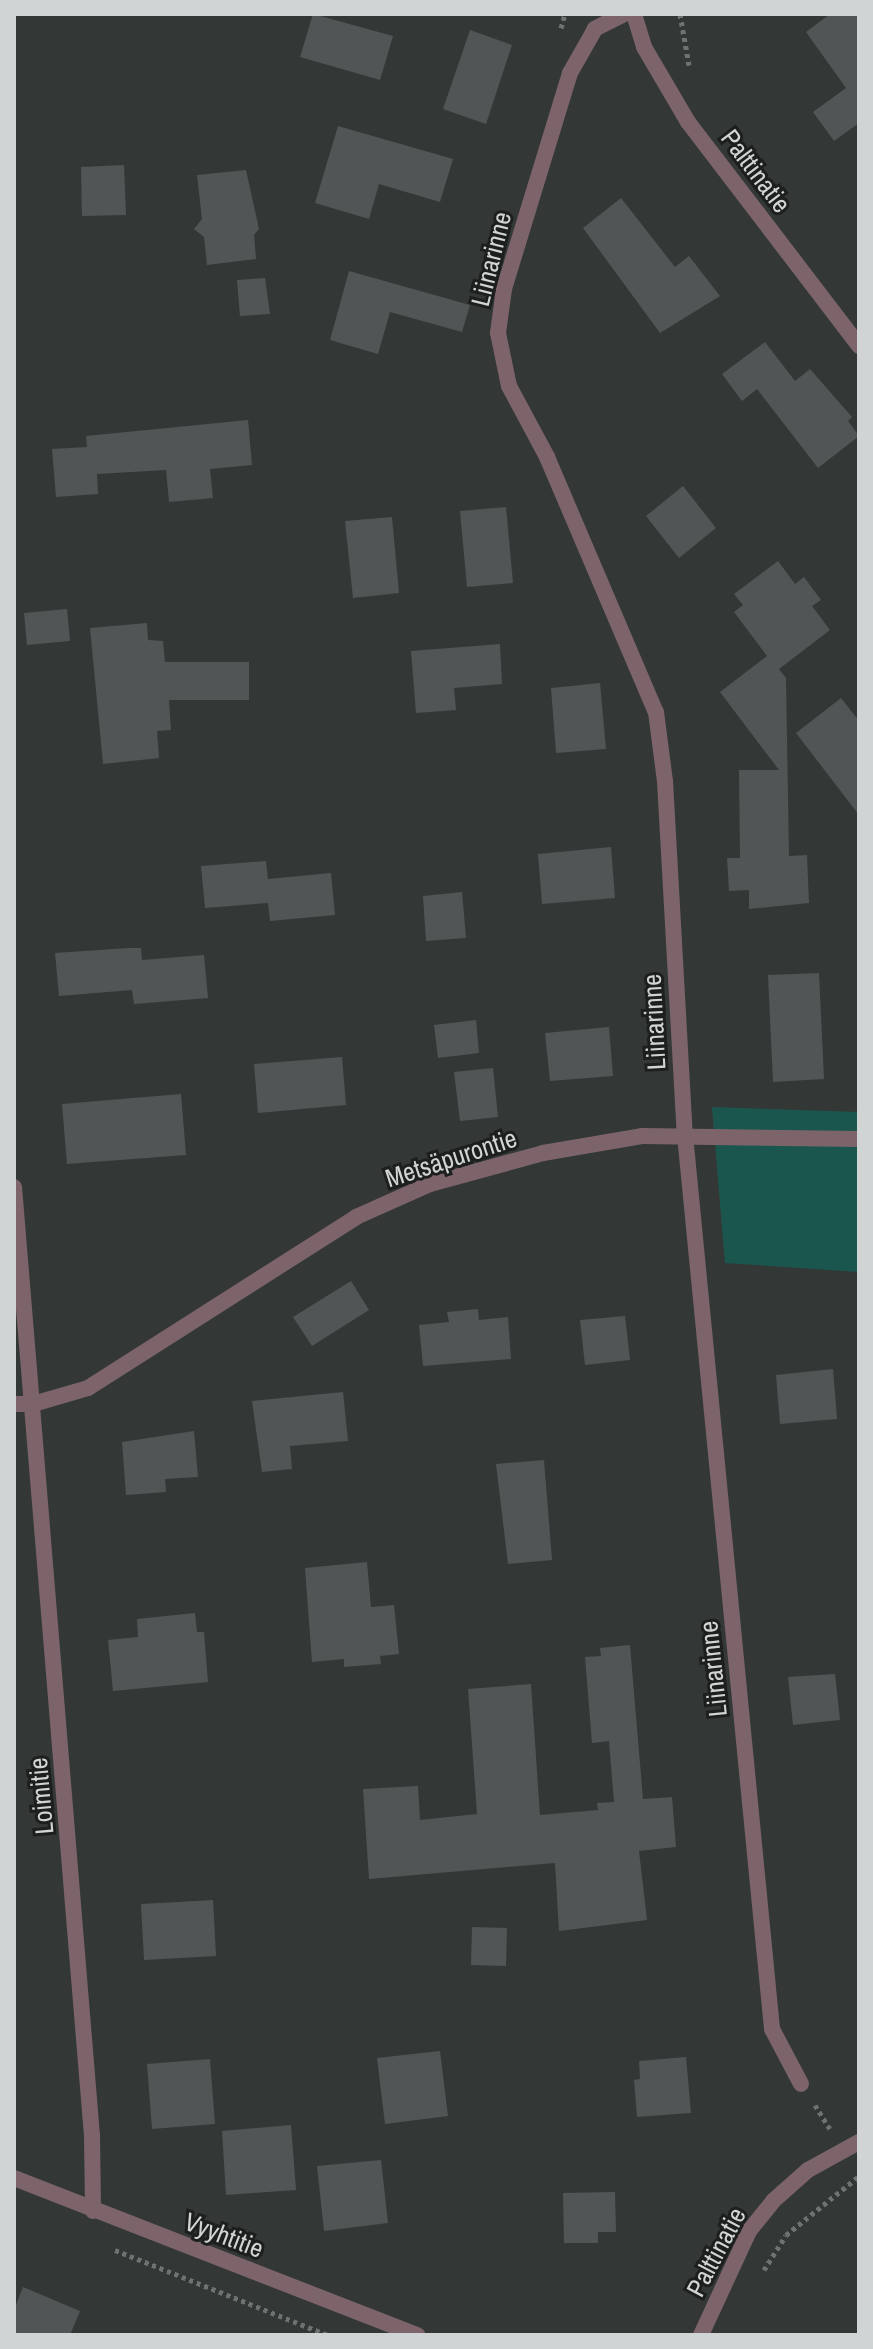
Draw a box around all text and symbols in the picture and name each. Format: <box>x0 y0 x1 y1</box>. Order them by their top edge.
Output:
street label: Palttinatie <box>715 123 797 219</box>
street label: Liinarinne <box>464 209 518 309</box>
street label: Liinarinne <box>636 973 672 1071</box>
street label: Metsäpurontie <box>381 1122 521 1194</box>
street label: Liinarinne <box>692 1620 734 1718</box>
street label: Loimitie <box>22 1756 60 1836</box>
street label: Palttinatie <box>680 2202 752 2302</box>
street label: Vyyhtitie <box>180 2206 268 2264</box>

